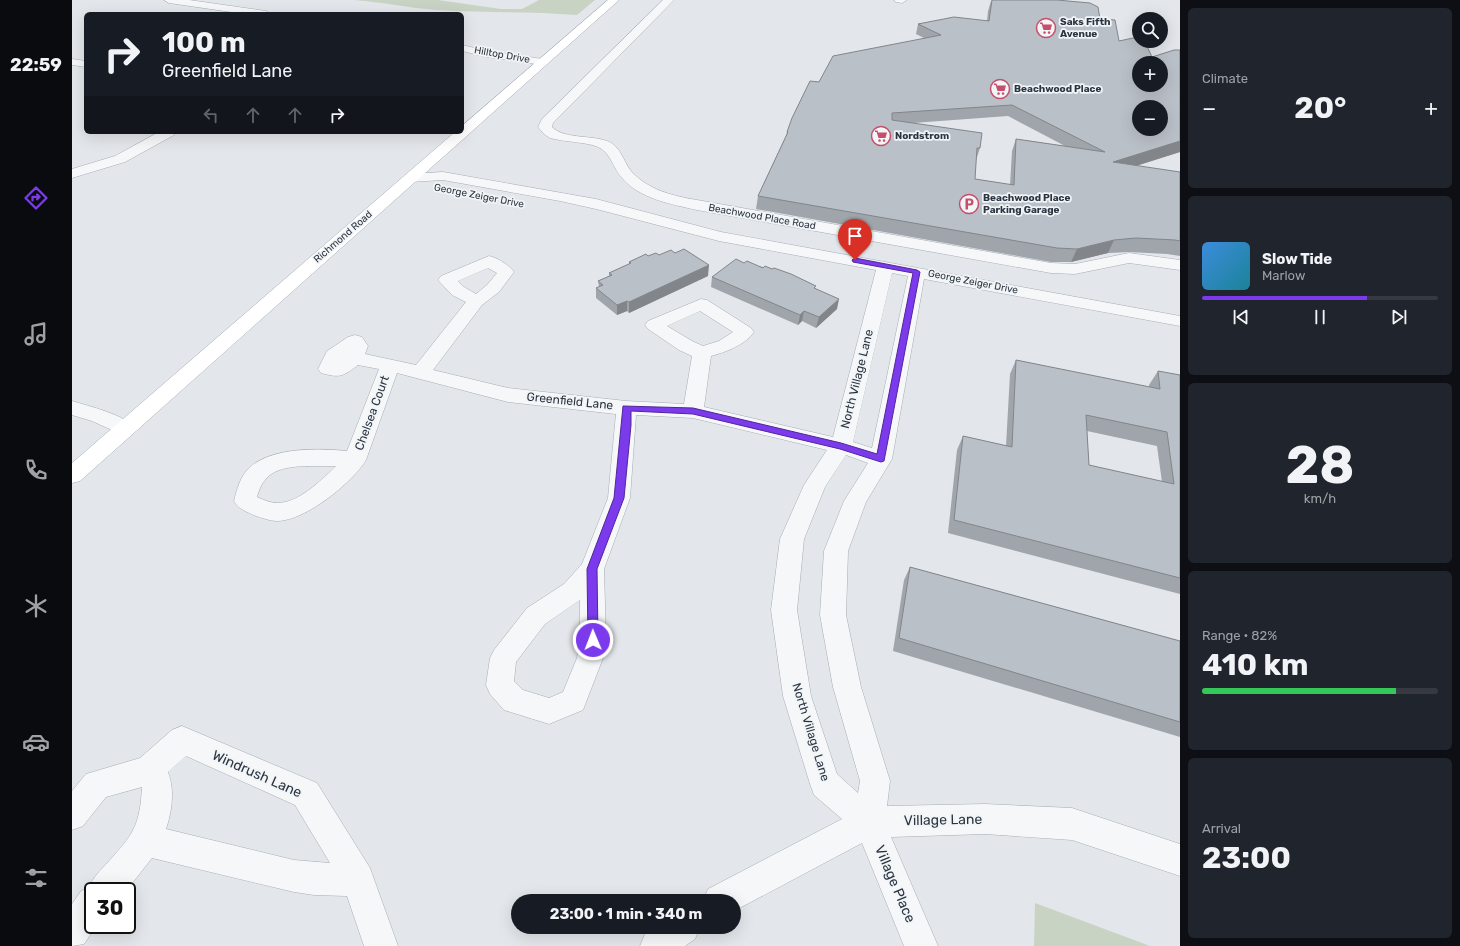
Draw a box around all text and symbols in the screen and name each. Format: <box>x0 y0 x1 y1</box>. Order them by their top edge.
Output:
map controls <box>1132 12 1168 136</box>
button: search <box>1132 12 1168 48</box>
place label: Saks Fifth Avenue <box>1060 16 1111 40</box>
supermarket icon: Saks Fifth Avenue <box>1035 17 1057 39</box>
text: 100 m <box>162 26 246 59</box>
icon: right <box>96 28 148 80</box>
street label: Hilltop Drive <box>473 44 531 66</box>
text: 22:59 <box>10 54 62 76</box>
button: + <box>1132 56 1168 92</box>
text: Greenfield Lane <box>162 60 292 82</box>
text: Climate <box>1202 71 1248 86</box>
supermarket icon: Beachwood Place <box>989 78 1011 100</box>
place label: Beachwood Place <box>1014 83 1101 95</box>
text: 20° <box>1294 90 1346 126</box>
text: − <box>1202 95 1216 122</box>
text: + <box>1424 95 1438 122</box>
button: − <box>1132 100 1168 136</box>
icon: left <box>200 104 222 126</box>
icon: ahead <box>242 104 264 126</box>
icon: ahead <box>284 104 306 126</box>
icon: right <box>326 104 348 126</box>
supermarket icon: Nordstrom <box>870 125 892 147</box>
place label: Nordstrom <box>895 130 949 142</box>
street label: George Zeiger Drive <box>433 181 525 211</box>
icon: directions <box>22 184 50 212</box>
place label: Beachwood Place Parking Garage <box>983 192 1070 216</box>
parking icon: Beachwood Place Parking Garage <box>958 193 980 215</box>
street label: Beachwood Place Road <box>707 202 817 232</box>
street label: Richmond Road <box>311 208 375 266</box>
pin <box>838 219 872 260</box>
icon: arrive <box>844 225 866 247</box>
text: Slow Tide <box>1262 250 1332 268</box>
street label: George Zeiger Drive <box>927 267 1019 297</box>
text: Marlow <box>1262 268 1305 283</box>
icon: previous <box>1230 306 1252 328</box>
icon: pause <box>1309 306 1331 328</box>
icon: next <box>1388 306 1410 328</box>
icon: music <box>22 320 50 348</box>
street label: North Village Lane <box>838 328 876 430</box>
street label: Chelsea Court <box>352 373 392 452</box>
street label: Greenfield Lane <box>526 389 614 413</box>
text: 28 <box>1285 434 1355 496</box>
icon: phone <box>22 456 50 484</box>
text: km/h <box>1304 491 1336 506</box>
icon: climate <box>22 592 50 620</box>
position arrow <box>572 619 614 661</box>
text: Range · 82% <box>1202 628 1277 643</box>
text: 410 km <box>1202 647 1308 683</box>
street label: North Village Lane <box>789 681 833 783</box>
icon: car <box>22 728 50 756</box>
street label: Windrush Lane <box>210 747 305 801</box>
street label: Village Lane <box>904 811 983 829</box>
text: Arrival <box>1202 821 1241 836</box>
text: 23:00 <box>1202 840 1291 876</box>
street label: Village Place <box>871 843 919 925</box>
icon: filters <box>22 864 50 892</box>
speed limit sign: 30 <box>84 882 136 934</box>
text: 23:00 · 1 min · 340 m <box>550 905 702 923</box>

